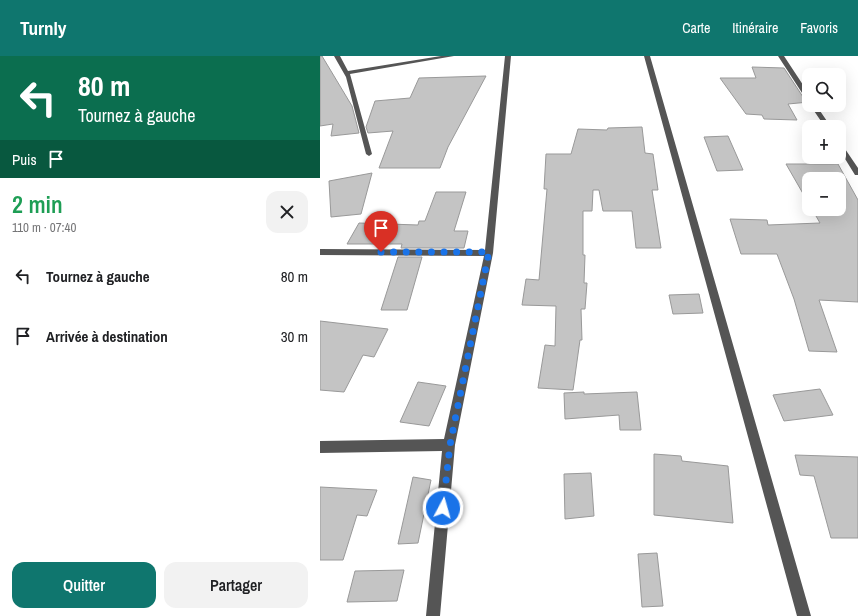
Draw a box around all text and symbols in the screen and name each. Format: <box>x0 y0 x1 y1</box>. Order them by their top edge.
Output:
text: Turnly <box>20 15 66 41</box>
text: Carte <box>682 19 710 37</box>
text: Itinéraire <box>732 19 778 37</box>
text: Favoris <box>800 19 838 37</box>
text: 80 m <box>78 67 130 105</box>
map controls <box>802 68 846 216</box>
button: search <box>802 68 846 112</box>
icon: left <box>12 72 64 124</box>
text: Tournez à gauche <box>78 103 195 128</box>
button: + <box>802 120 846 164</box>
icon: arrive <box>45 148 67 170</box>
text: Puis <box>12 149 37 170</box>
button: − <box>802 172 846 216</box>
text: 2 min <box>12 188 63 220</box>
button: close <box>266 191 308 233</box>
pin <box>364 211 398 252</box>
icon: arrive <box>370 217 392 239</box>
text: 110 m · 07:40 <box>12 219 76 236</box>
icon: left <box>12 265 34 287</box>
text: Tournez à gauche <box>46 266 150 287</box>
text: 80 m <box>281 266 308 287</box>
icon: arrive <box>12 325 34 347</box>
text: Arrivée à destination <box>46 326 168 347</box>
text: 30 m <box>281 326 308 347</box>
position arrow <box>422 487 464 529</box>
button: Quitter <box>12 562 156 608</box>
button: Partager <box>164 562 308 608</box>

